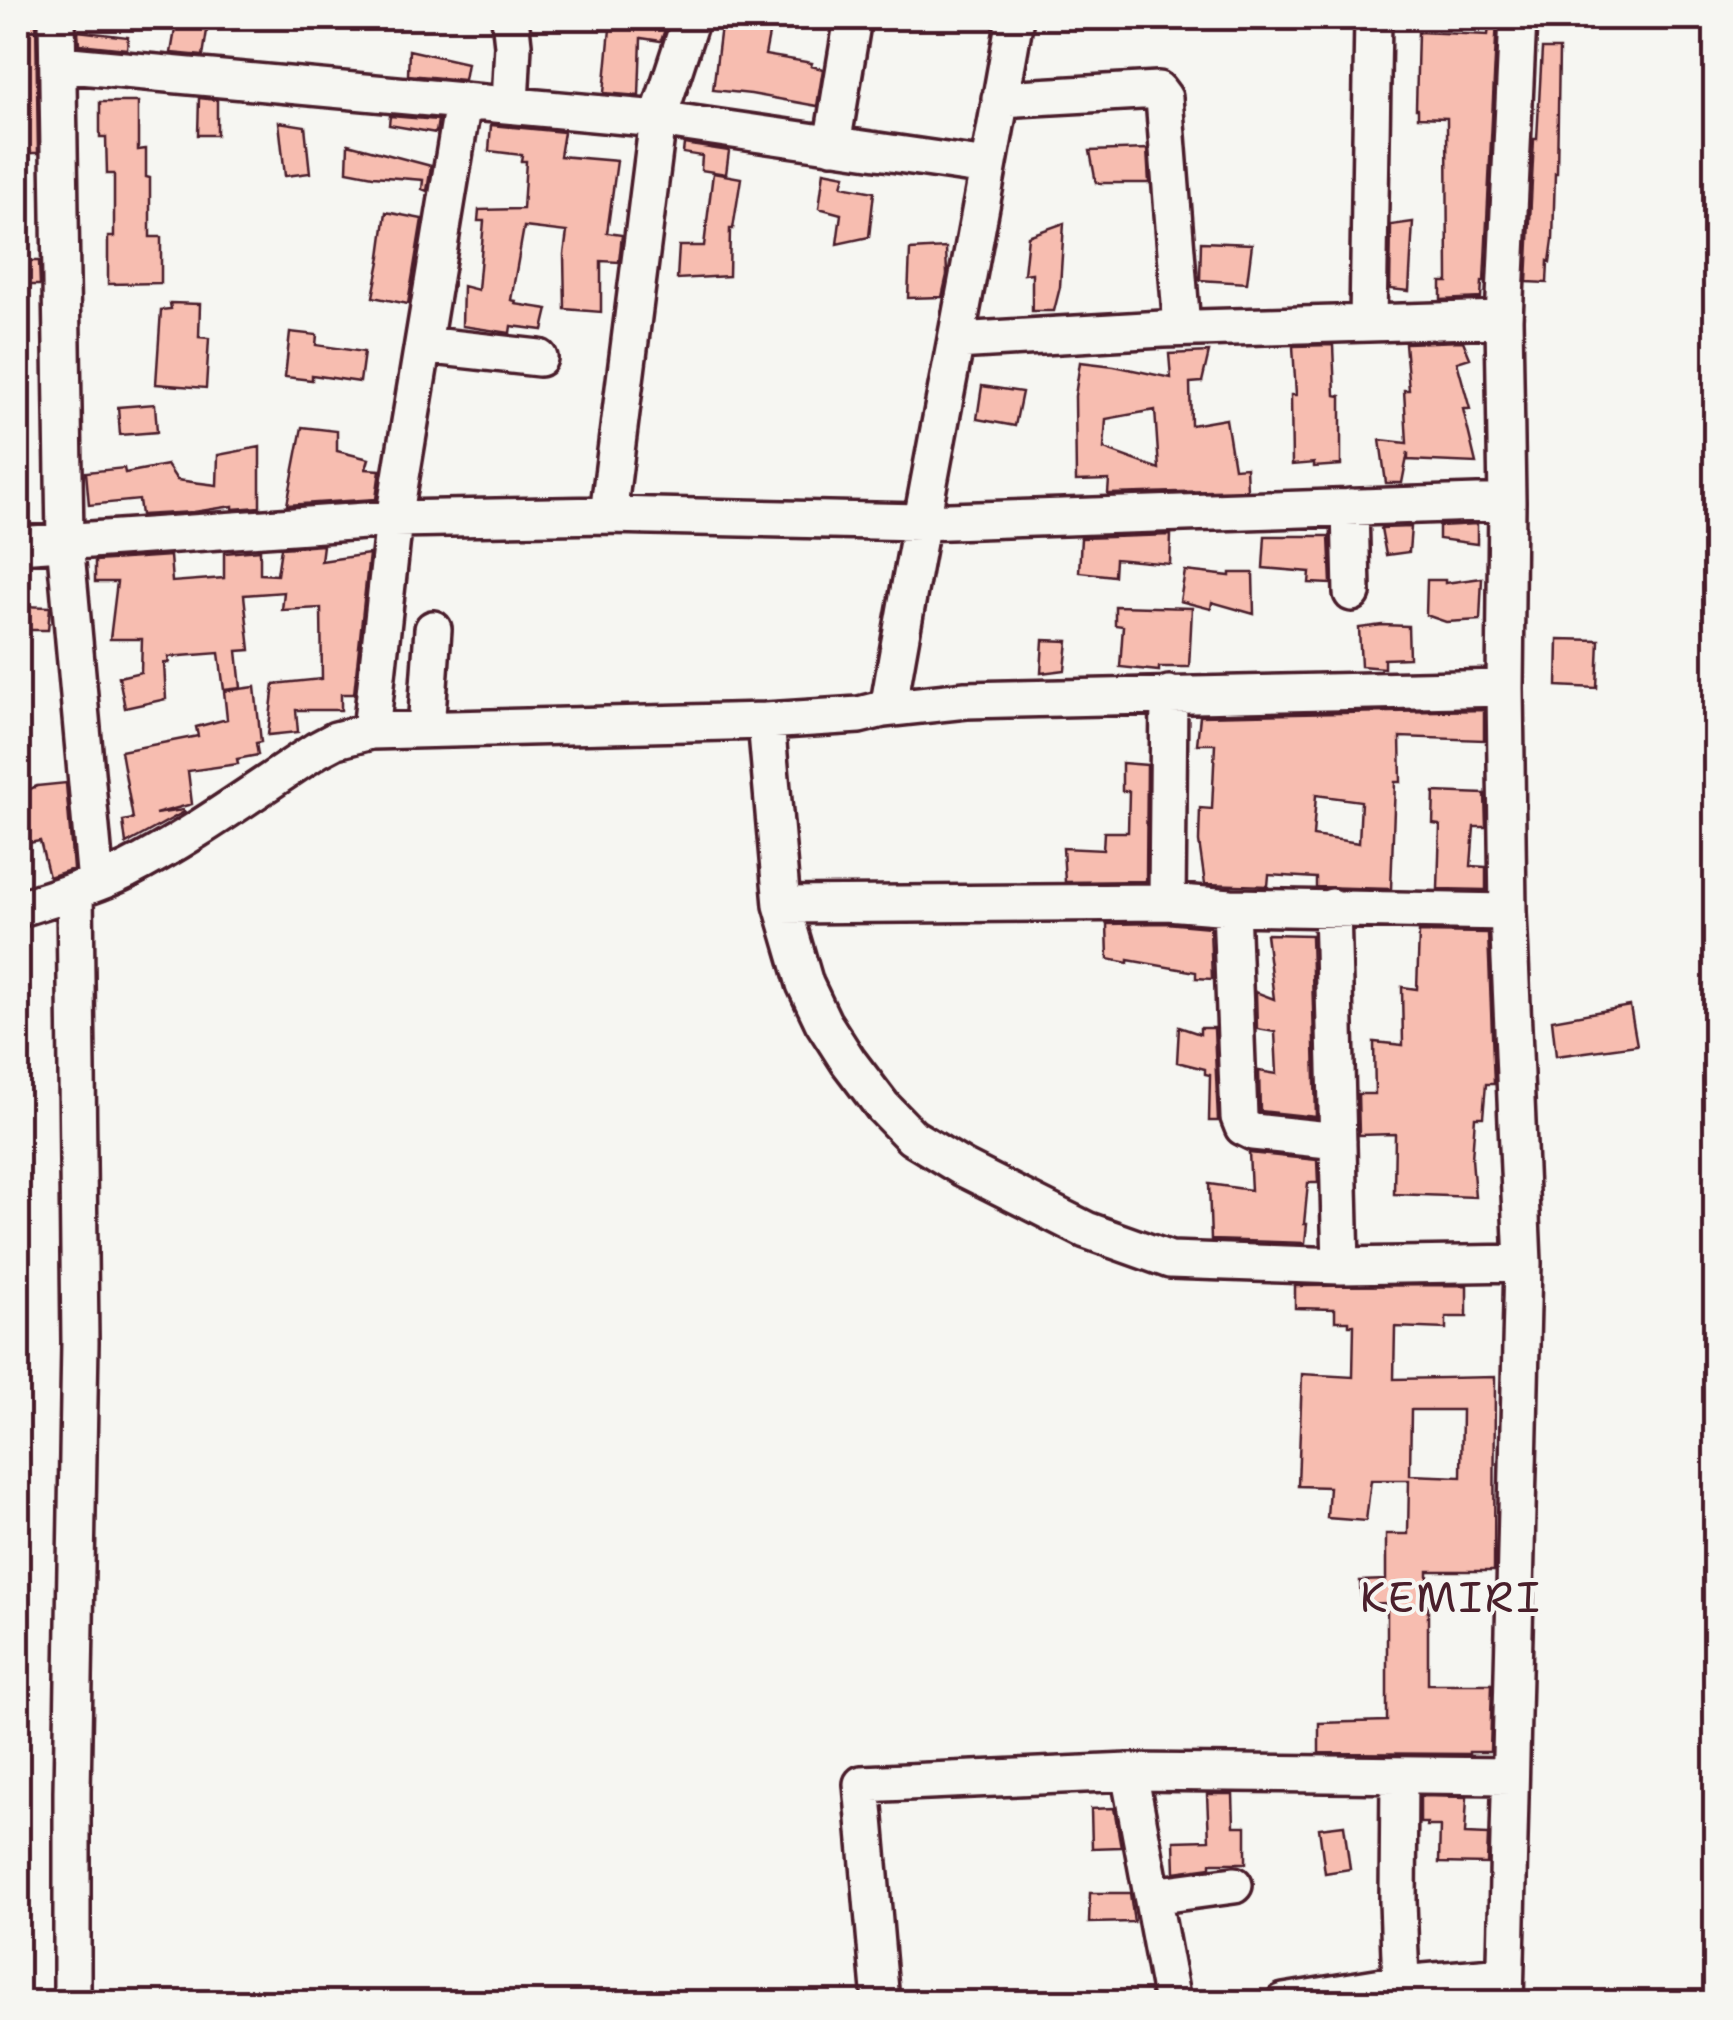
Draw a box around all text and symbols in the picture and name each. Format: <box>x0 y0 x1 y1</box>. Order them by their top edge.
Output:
district label: KEMIRI <box>1360 1569 1542 1625</box>

